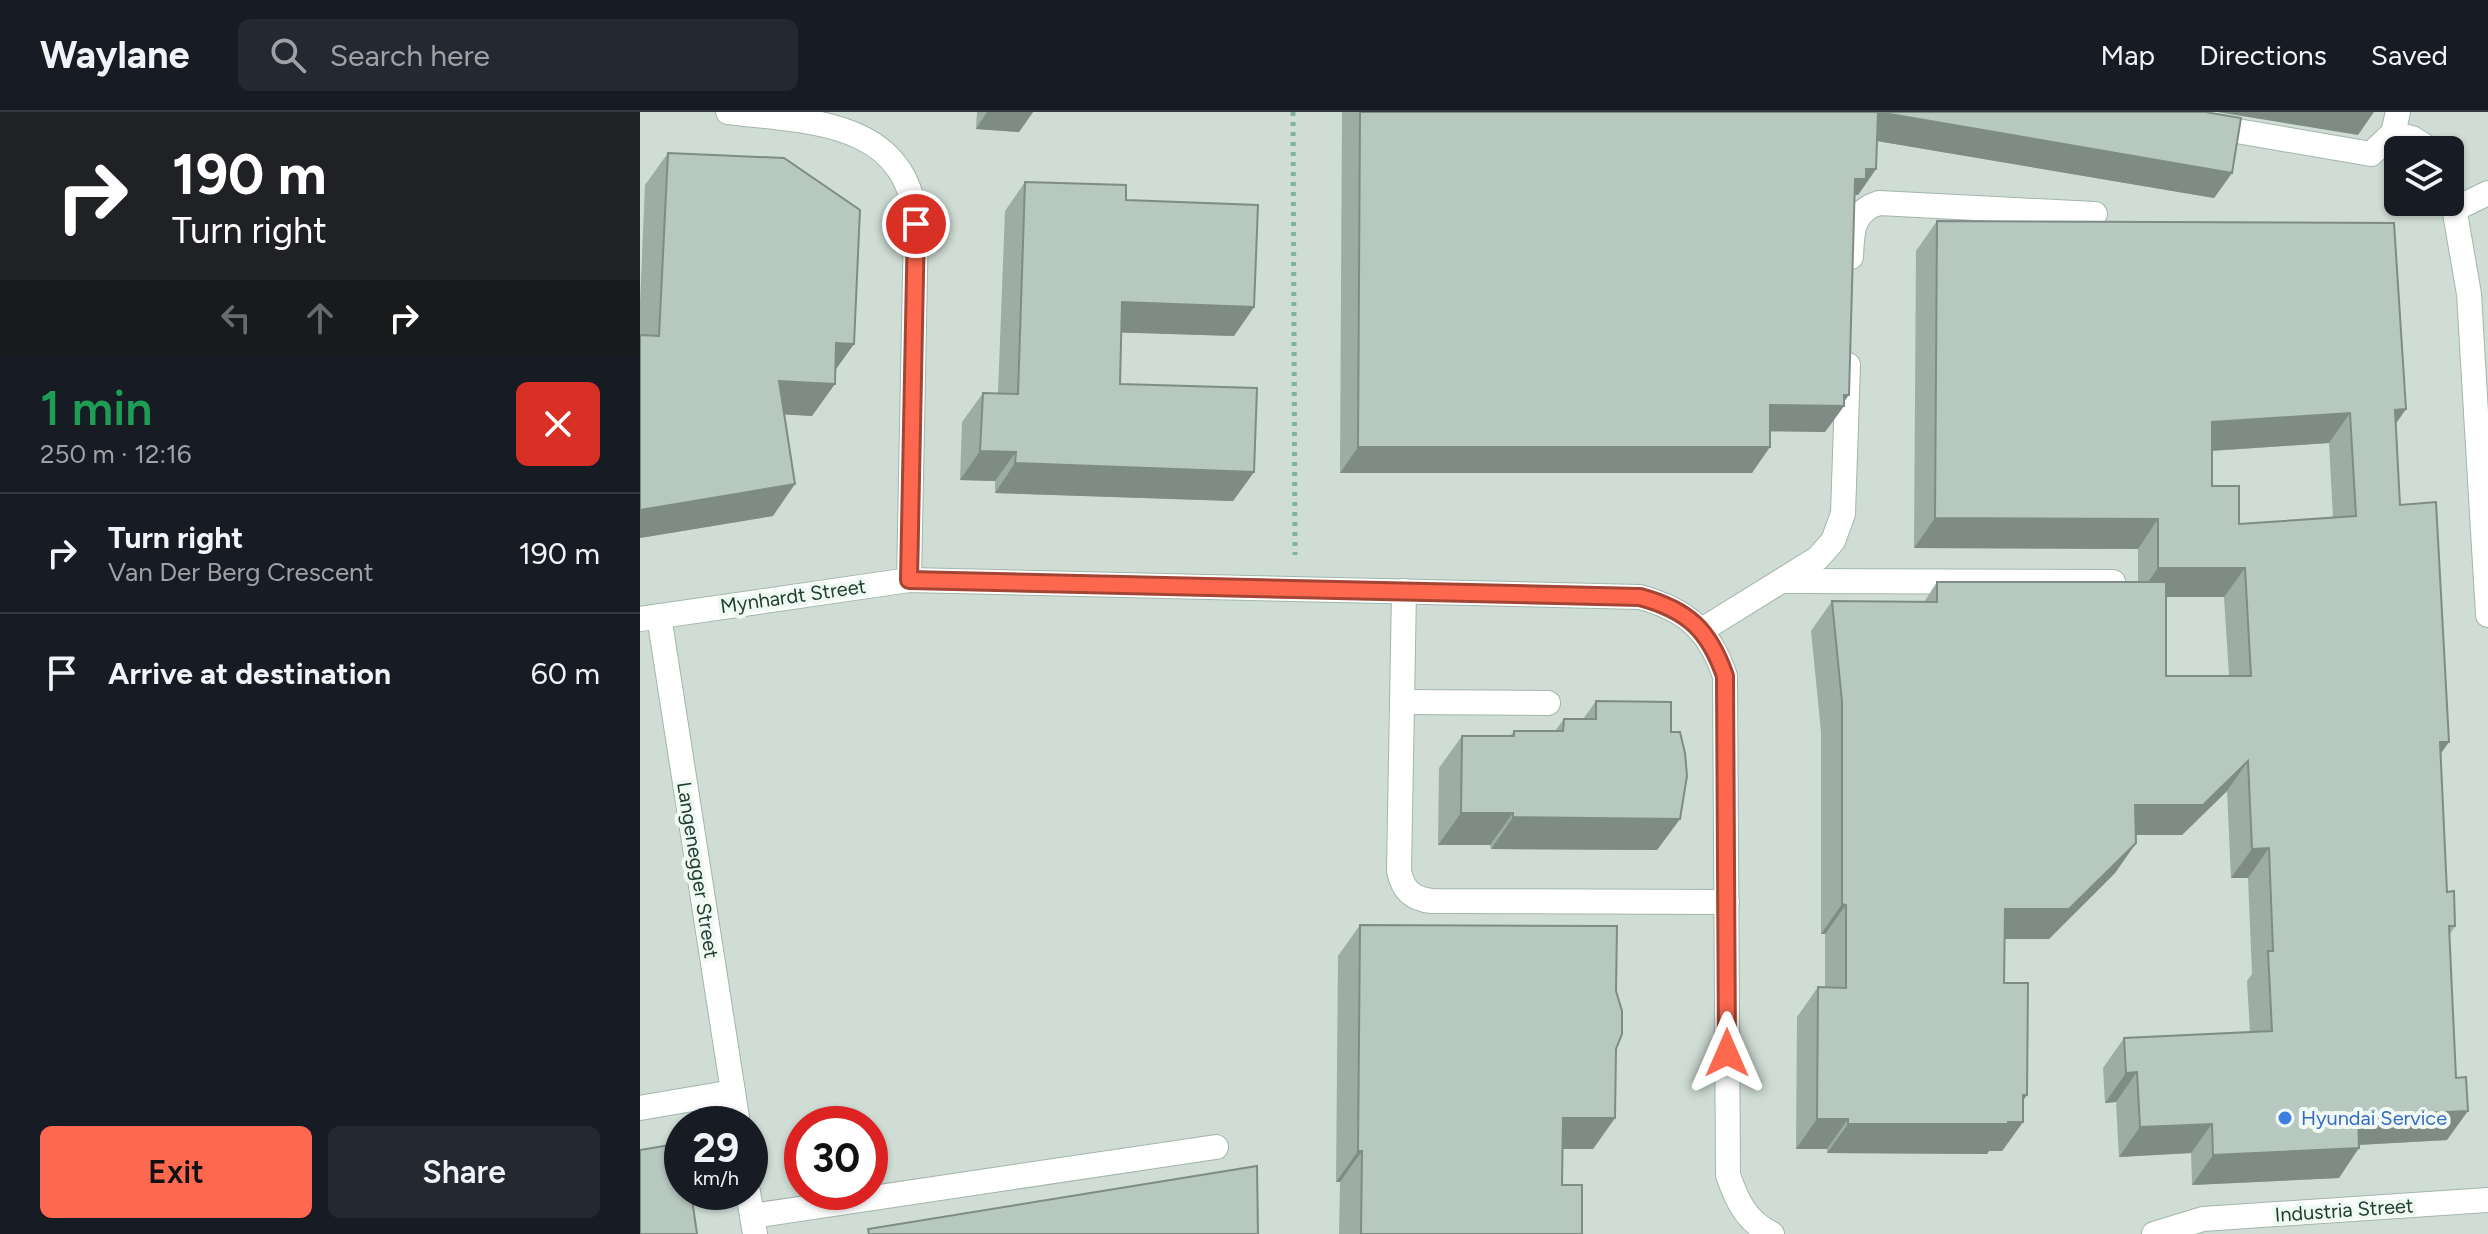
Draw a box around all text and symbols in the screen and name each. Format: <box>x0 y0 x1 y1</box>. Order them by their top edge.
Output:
search box <box>238 19 798 91</box>
text: Waylane <box>40 32 190 78</box>
icon: search <box>266 33 310 77</box>
text: Search here <box>330 37 490 74</box>
text: Map <box>2101 38 2155 72</box>
text: Directions <box>2199 38 2327 72</box>
text: Saved <box>2371 38 2448 72</box>
map controls <box>2384 136 2464 216</box>
button: layers <box>2384 136 2464 216</box>
text: 190 m <box>172 141 327 208</box>
icon: right <box>40 144 144 248</box>
pin <box>882 190 950 258</box>
icon: arrive <box>894 202 938 246</box>
text: Turn right <box>172 209 327 252</box>
icon: left <box>214 296 258 340</box>
icon: ahead <box>298 296 342 340</box>
icon: right <box>382 296 426 340</box>
text: 1 min <box>40 379 152 437</box>
button: close <box>516 382 600 466</box>
text: 250 m · 12:16 <box>40 438 191 470</box>
text: Turn right <box>108 519 243 556</box>
icon: right <box>40 531 84 575</box>
text: 190 m <box>518 535 600 572</box>
text: Van Der Berg Crescent <box>108 556 373 588</box>
street label: Mynhardt Street <box>719 574 867 618</box>
icon: arrive <box>40 651 84 695</box>
text: Arrive at destination <box>108 655 391 692</box>
text: 60 m <box>531 655 600 692</box>
street label: Langenegger Street <box>672 780 724 960</box>
position arrow <box>1685 1011 1769 1095</box>
speed limit sign: 30 <box>784 1106 888 1210</box>
place label: Hyundai Service <box>2301 1106 2447 1130</box>
marker: Hyundai Service <box>2276 1109 2294 1127</box>
text: 29 <box>693 1124 739 1172</box>
button: Exit <box>40 1126 312 1218</box>
button: Share <box>328 1126 600 1218</box>
text: km/h <box>693 1166 739 1190</box>
street label: Industria Street <box>2274 1193 2414 1227</box>

